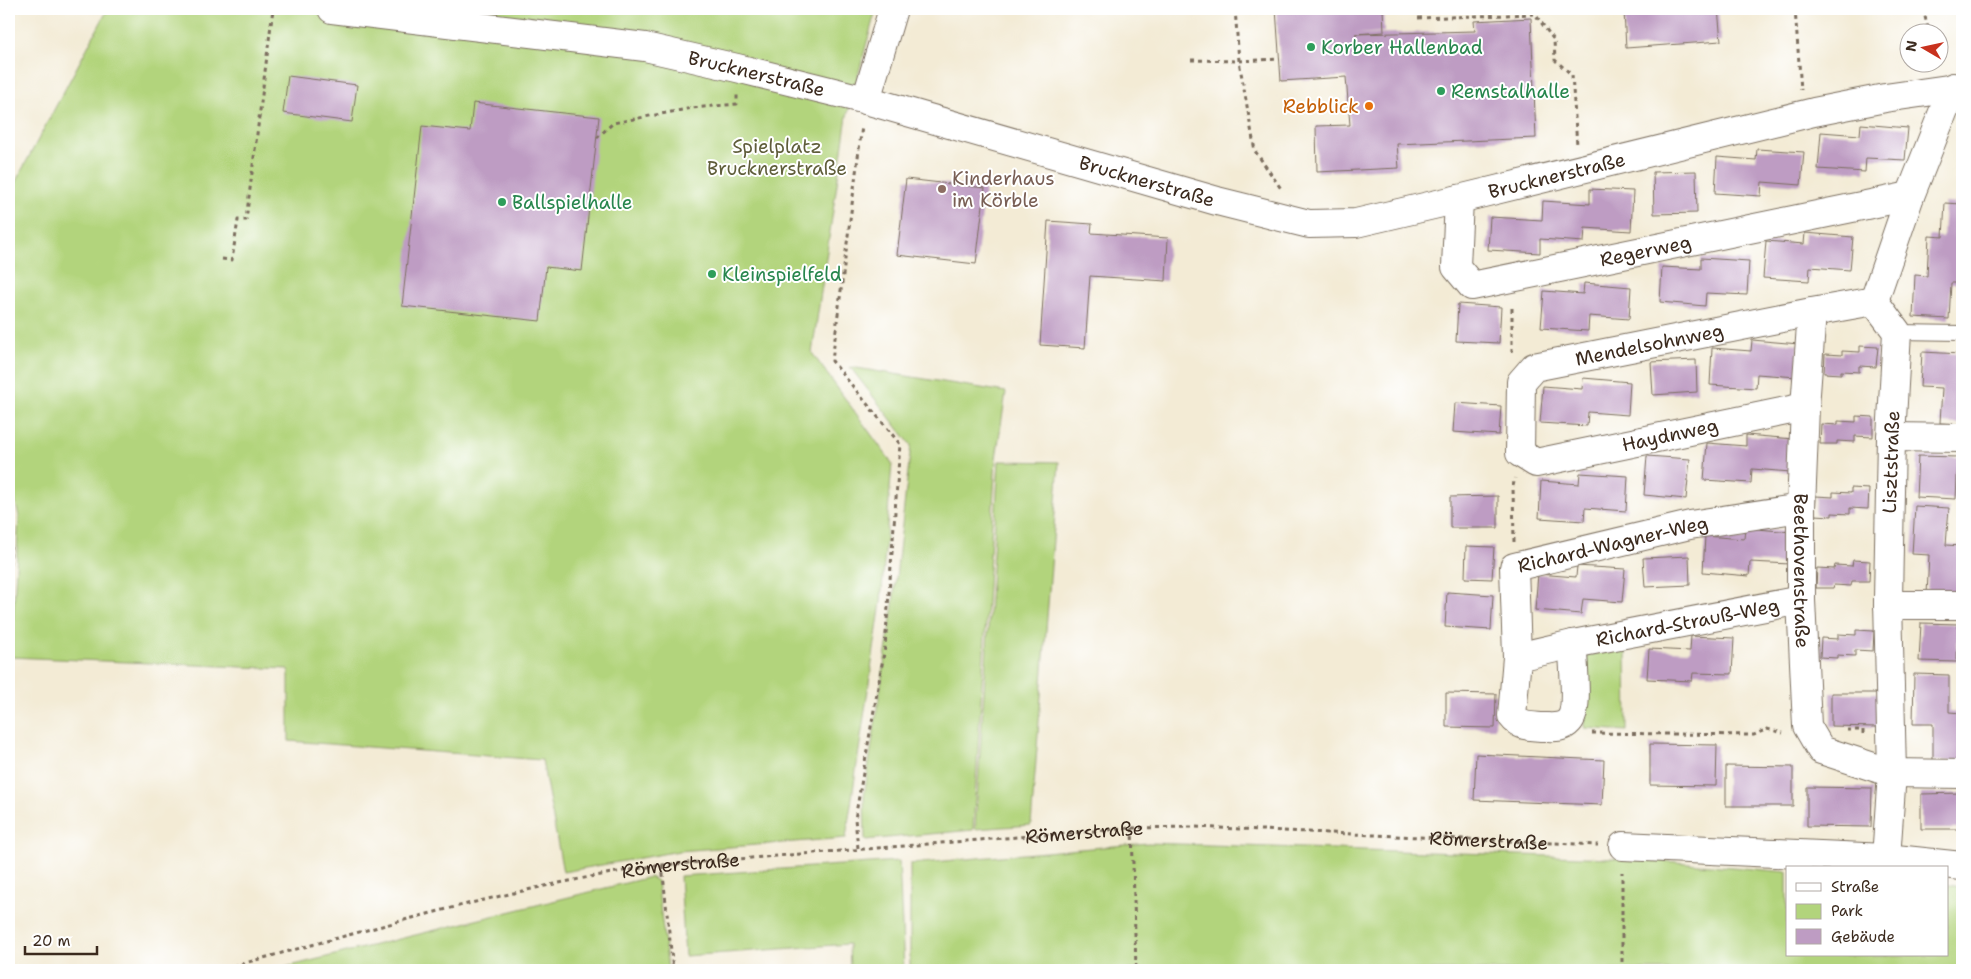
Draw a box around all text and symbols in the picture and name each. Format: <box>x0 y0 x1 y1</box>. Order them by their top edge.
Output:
north arrow <box>1898 22 1948 72</box>
place label: Korber Hallenbad <box>1321 35 1483 60</box>
text: N <box>1901 39 1921 53</box>
marker: Korber Hallenbad <box>1305 41 1317 53</box>
street label: Brucknerstraße <box>686 45 828 102</box>
place label: Remstalhalle <box>1451 79 1570 104</box>
marker: Remstalhalle <box>1435 85 1447 97</box>
place label: Rebblick <box>1283 94 1359 119</box>
marker: Rebblick <box>1363 100 1375 112</box>
park label: Spielplatz Brucknerstraße <box>707 134 847 181</box>
street label: Brucknerstraße <box>1486 146 1628 204</box>
street label: Brucknerstraße <box>1076 149 1218 212</box>
place label: Kinderhaus im Körble <box>952 166 1055 213</box>
marker: Kinderhaus im Körble <box>936 183 948 195</box>
place label: Ballspielhalle <box>512 190 633 215</box>
marker: Ballspielhalle <box>496 196 508 208</box>
street label: Regerweg <box>1598 229 1693 272</box>
place label: Kleinspielfeld <box>722 262 842 287</box>
marker: Kleinspielfeld <box>706 268 718 280</box>
street label: Mendelsohnweg <box>1573 317 1726 371</box>
street label: Lisztstraße <box>1877 410 1905 514</box>
street label: Haydnweg <box>1619 413 1721 457</box>
street label: Beethovenstraße <box>1788 493 1816 649</box>
street label: Richard-Wagner-Weg <box>1515 510 1710 578</box>
street label: Richard-Strauß-Weg <box>1594 592 1781 652</box>
street label: Römerstraße <box>1024 815 1144 849</box>
street label: Römerstraße <box>1429 825 1549 855</box>
street label: Römerstraße <box>619 846 741 884</box>
legend <box>1786 866 1948 956</box>
text: Straße <box>1831 877 1879 897</box>
text: Park <box>1831 901 1863 921</box>
scale bar <box>25 924 98 956</box>
text: Gebäude <box>1831 927 1895 947</box>
text: 20 m <box>32 931 71 951</box>

